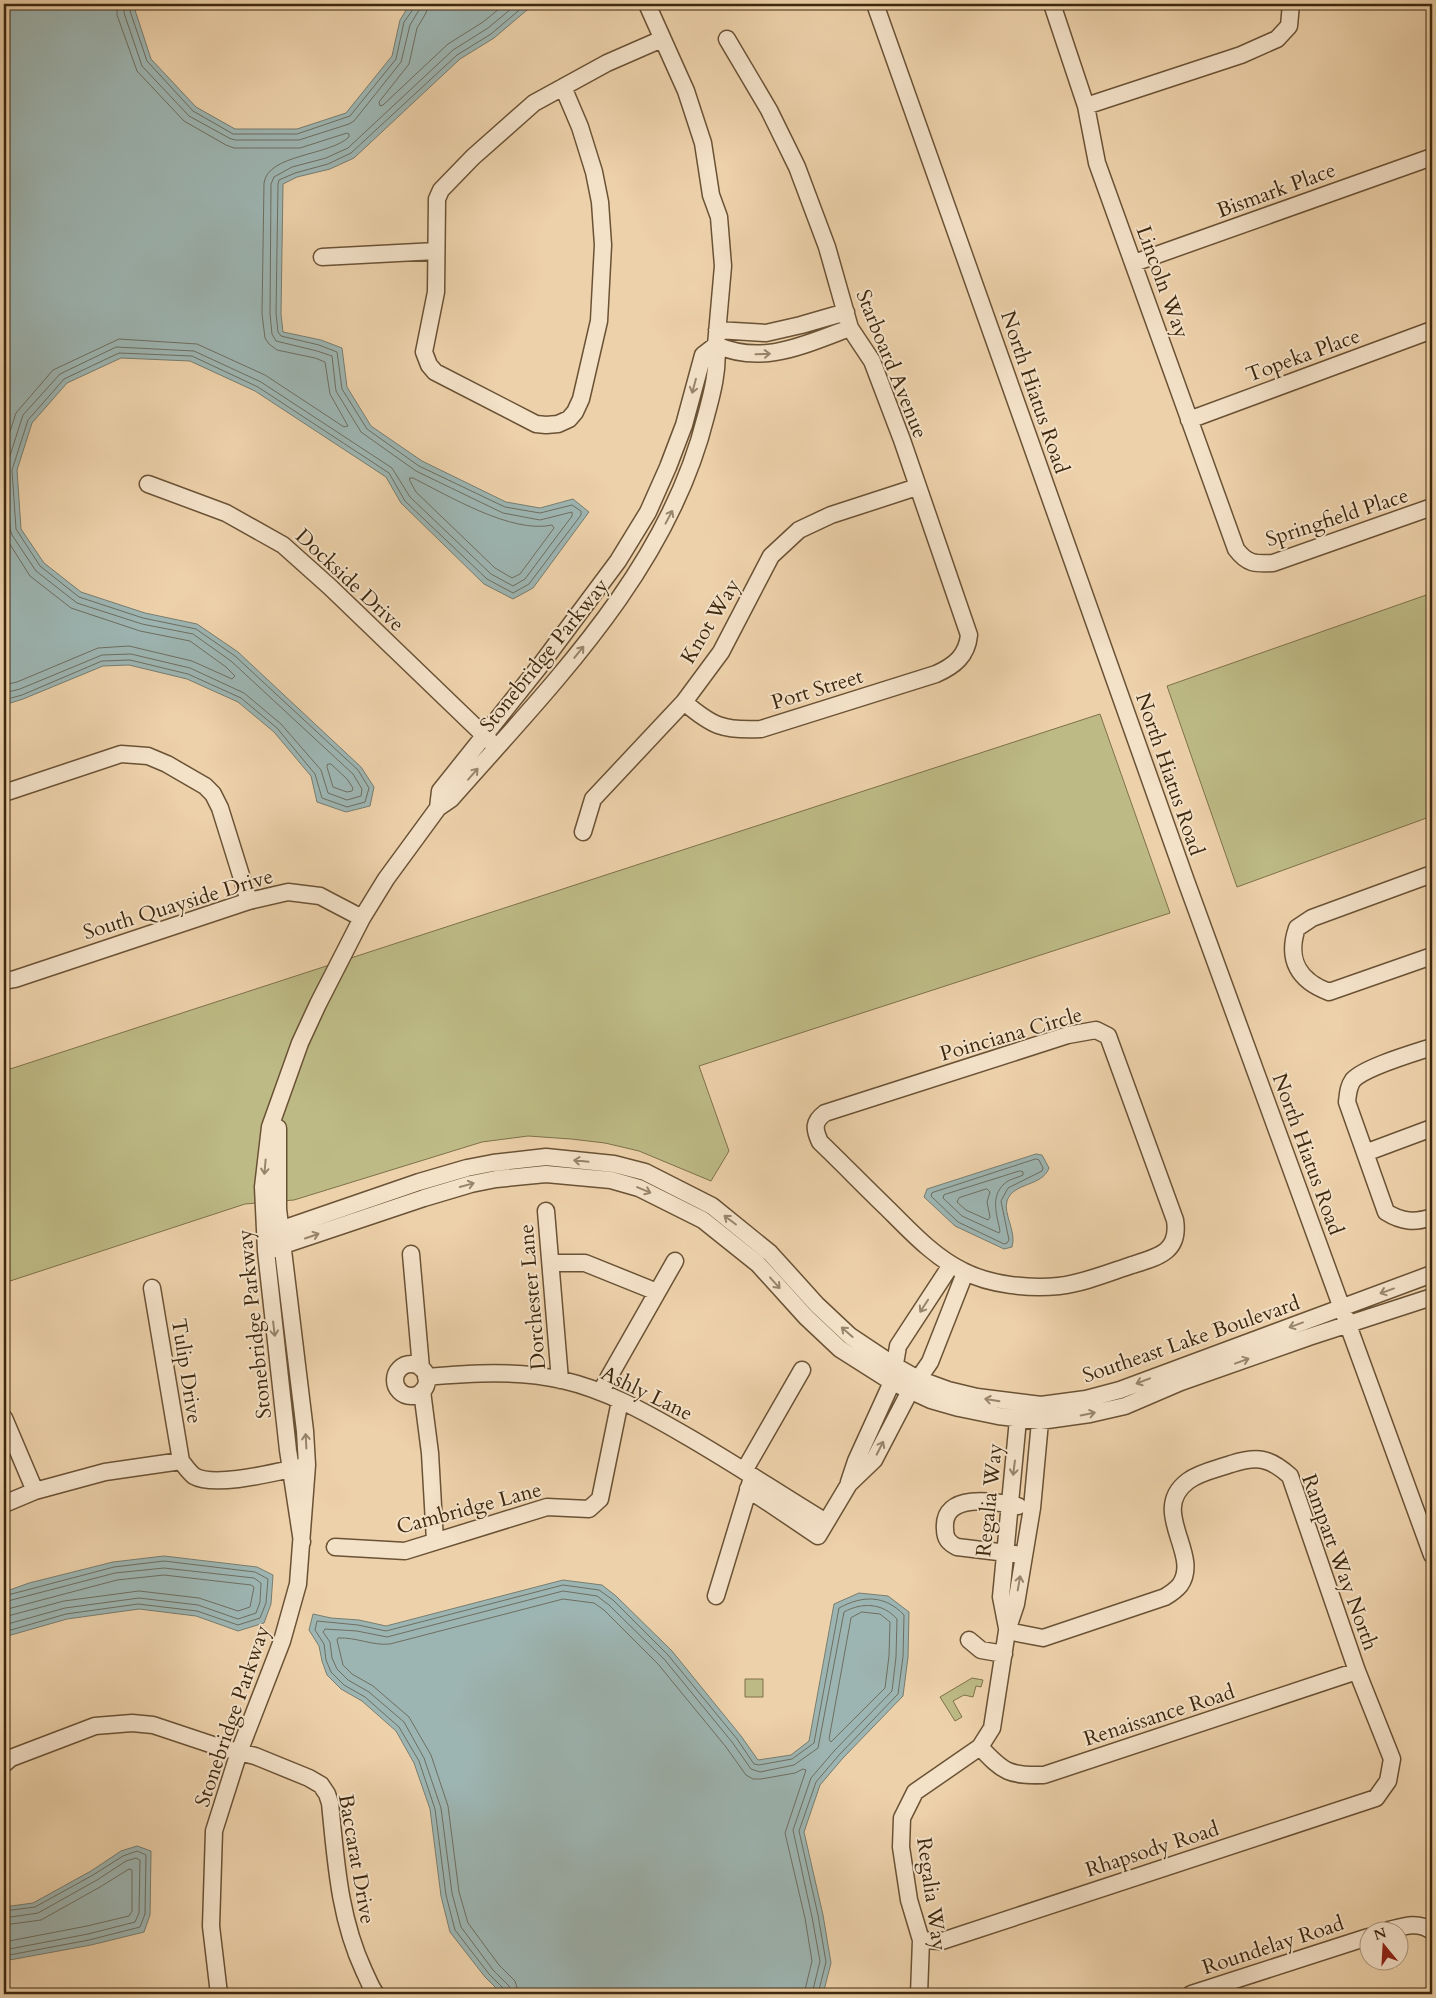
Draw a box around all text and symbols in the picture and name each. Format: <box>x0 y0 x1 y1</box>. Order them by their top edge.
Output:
street label: Bismark Place <box>1213 156 1340 225</box>
street label: Lincoln Way <box>1129 222 1196 342</box>
street label: Starboard Avenue <box>848 285 935 443</box>
street label: North Hiatus Road <box>993 307 1076 477</box>
street label: Topeka Place <box>1242 321 1364 390</box>
one-way arrow <box>755 349 771 358</box>
one-way arrow <box>689 378 699 394</box>
street label: Springfield Place <box>1262 481 1412 554</box>
one-way arrow <box>664 509 674 524</box>
street label: Dockside Drive <box>289 522 410 638</box>
street label: Stonebridge Parkway <box>473 572 616 738</box>
street label: Knot Way <box>674 573 747 669</box>
one-way arrow <box>574 646 585 659</box>
street label: Port Street <box>768 662 867 717</box>
street label: North Hiatus Road <box>1128 689 1211 859</box>
one-way arrow <box>467 768 478 781</box>
street label: South Quayside Drive <box>80 862 277 947</box>
street label: Poinciana Circle <box>937 1000 1086 1069</box>
street label: North Hiatus Road <box>1265 1069 1350 1239</box>
one-way arrow <box>574 1156 590 1166</box>
one-way arrow <box>260 1159 269 1175</box>
one-way arrow <box>458 1180 474 1190</box>
one-way arrow <box>636 1186 651 1196</box>
one-way arrow <box>723 1215 737 1225</box>
street label: Dorchester Lane <box>512 1223 553 1371</box>
street label: Stonebridge Parkway <box>230 1228 279 1420</box>
one-way arrow <box>304 1230 320 1240</box>
one-way arrow <box>769 1277 781 1290</box>
one-way arrow <box>1379 1287 1395 1296</box>
street label: Southeast Lake Boulevard <box>1079 1289 1304 1390</box>
one-way arrow <box>919 1298 929 1312</box>
street label: Tulip Drive <box>164 1317 209 1426</box>
one-way arrow <box>269 1320 279 1336</box>
one-way arrow <box>1288 1321 1304 1330</box>
one-way arrow <box>840 1327 853 1338</box>
one-way arrow <box>1233 1356 1249 1365</box>
street label: Ashly Lane <box>596 1359 698 1428</box>
one-way arrow <box>1136 1377 1151 1386</box>
one-way arrow <box>985 1394 1001 1404</box>
one-way arrow <box>1080 1409 1096 1419</box>
one-way arrow <box>301 1434 310 1450</box>
one-way arrow <box>875 1440 885 1455</box>
street label: Regalia Way <box>969 1442 1010 1558</box>
one-way arrow <box>1009 1459 1019 1475</box>
street label: Rampart Way North <box>1294 1470 1385 1655</box>
street label: Cambridge Lane <box>393 1475 545 1542</box>
one-way arrow <box>1015 1576 1025 1592</box>
street label: Stonebridge Parkway <box>188 1621 277 1811</box>
street label: Renaissance Road <box>1080 1677 1238 1754</box>
street label: Baccarat Drive <box>331 1792 382 1926</box>
street label: Rhapsody Road <box>1082 1814 1223 1885</box>
street label: Regalia Way <box>909 1835 954 1953</box>
street label: Roundelay Road <box>1199 1909 1348 1982</box>
north arrow <box>1358 1920 1408 1970</box>
text: N <box>1371 1923 1389 1945</box>

